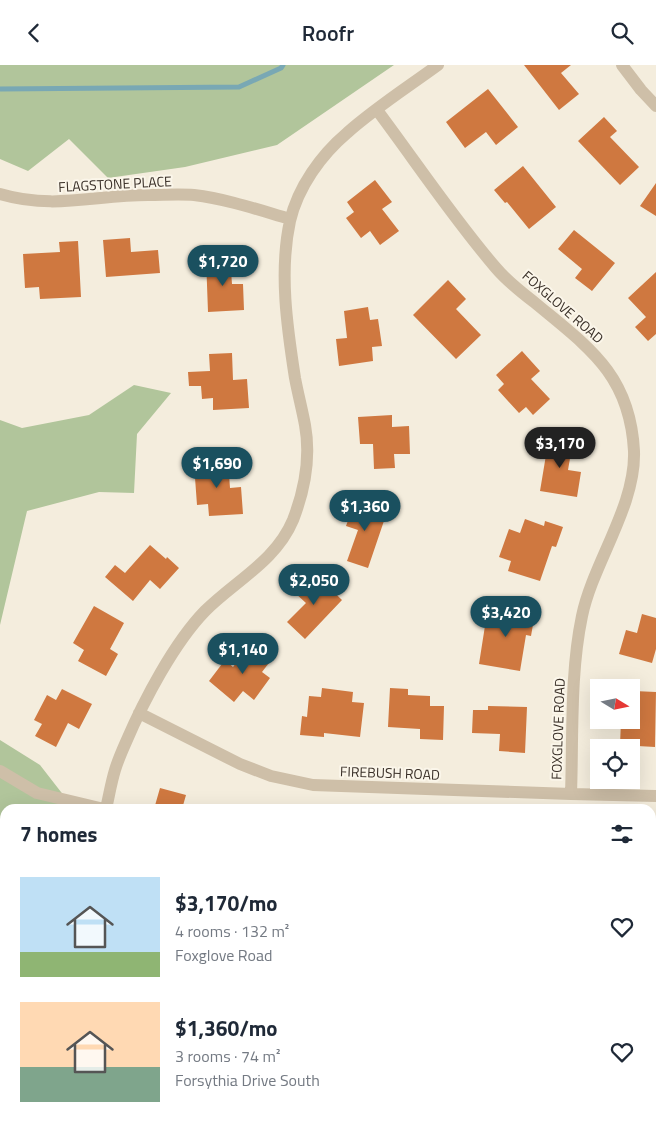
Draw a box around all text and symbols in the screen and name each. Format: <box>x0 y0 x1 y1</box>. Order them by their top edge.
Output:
text: Roofr <box>302 16 354 50</box>
icon: back <box>20 19 48 47</box>
icon: search <box>608 19 636 47</box>
street label: FLAGSTONE PLACE <box>58 170 173 197</box>
pin: $1,720 <box>182 245 264 287</box>
text: $1,720 <box>198 249 248 273</box>
street label: FOXGLOVE ROAD <box>518 265 609 348</box>
pin: $3,170 <box>519 427 601 469</box>
text: $3,170 <box>535 431 585 455</box>
pin: $1,690 <box>176 447 258 489</box>
text: $1,690 <box>192 451 242 475</box>
pin: $1,360 <box>324 489 406 532</box>
text: $1,360 <box>340 494 390 518</box>
pin: $2,050 <box>273 563 355 606</box>
text: $2,050 <box>289 568 339 592</box>
pin: $3,420 <box>465 595 547 638</box>
text: $3,420 <box>481 600 531 624</box>
pin: $1,140 <box>202 633 284 675</box>
text: $1,140 <box>218 637 268 661</box>
street label: FOXGLOVE ROAD <box>545 678 570 780</box>
north arrow <box>590 679 640 729</box>
map controls <box>590 679 640 789</box>
button: locate <box>590 739 640 789</box>
street label: FIREBUSH ROAD <box>340 760 440 785</box>
text: 7 homes <box>20 818 97 850</box>
icon: filters <box>608 820 636 848</box>
text: $3,170/mo <box>175 887 277 919</box>
icon: home <box>60 897 120 957</box>
icon: heart <box>608 913 636 941</box>
text: 4 rooms · 132 m² <box>175 919 289 943</box>
text: Foxglove Road <box>175 943 272 967</box>
text: $1,360/mo <box>175 1012 277 1044</box>
icon: home <box>60 1022 120 1082</box>
icon: heart <box>608 1038 636 1066</box>
text: 3 rooms · 74 m² <box>175 1044 280 1068</box>
text: Forsythia Drive South <box>175 1068 320 1092</box>

